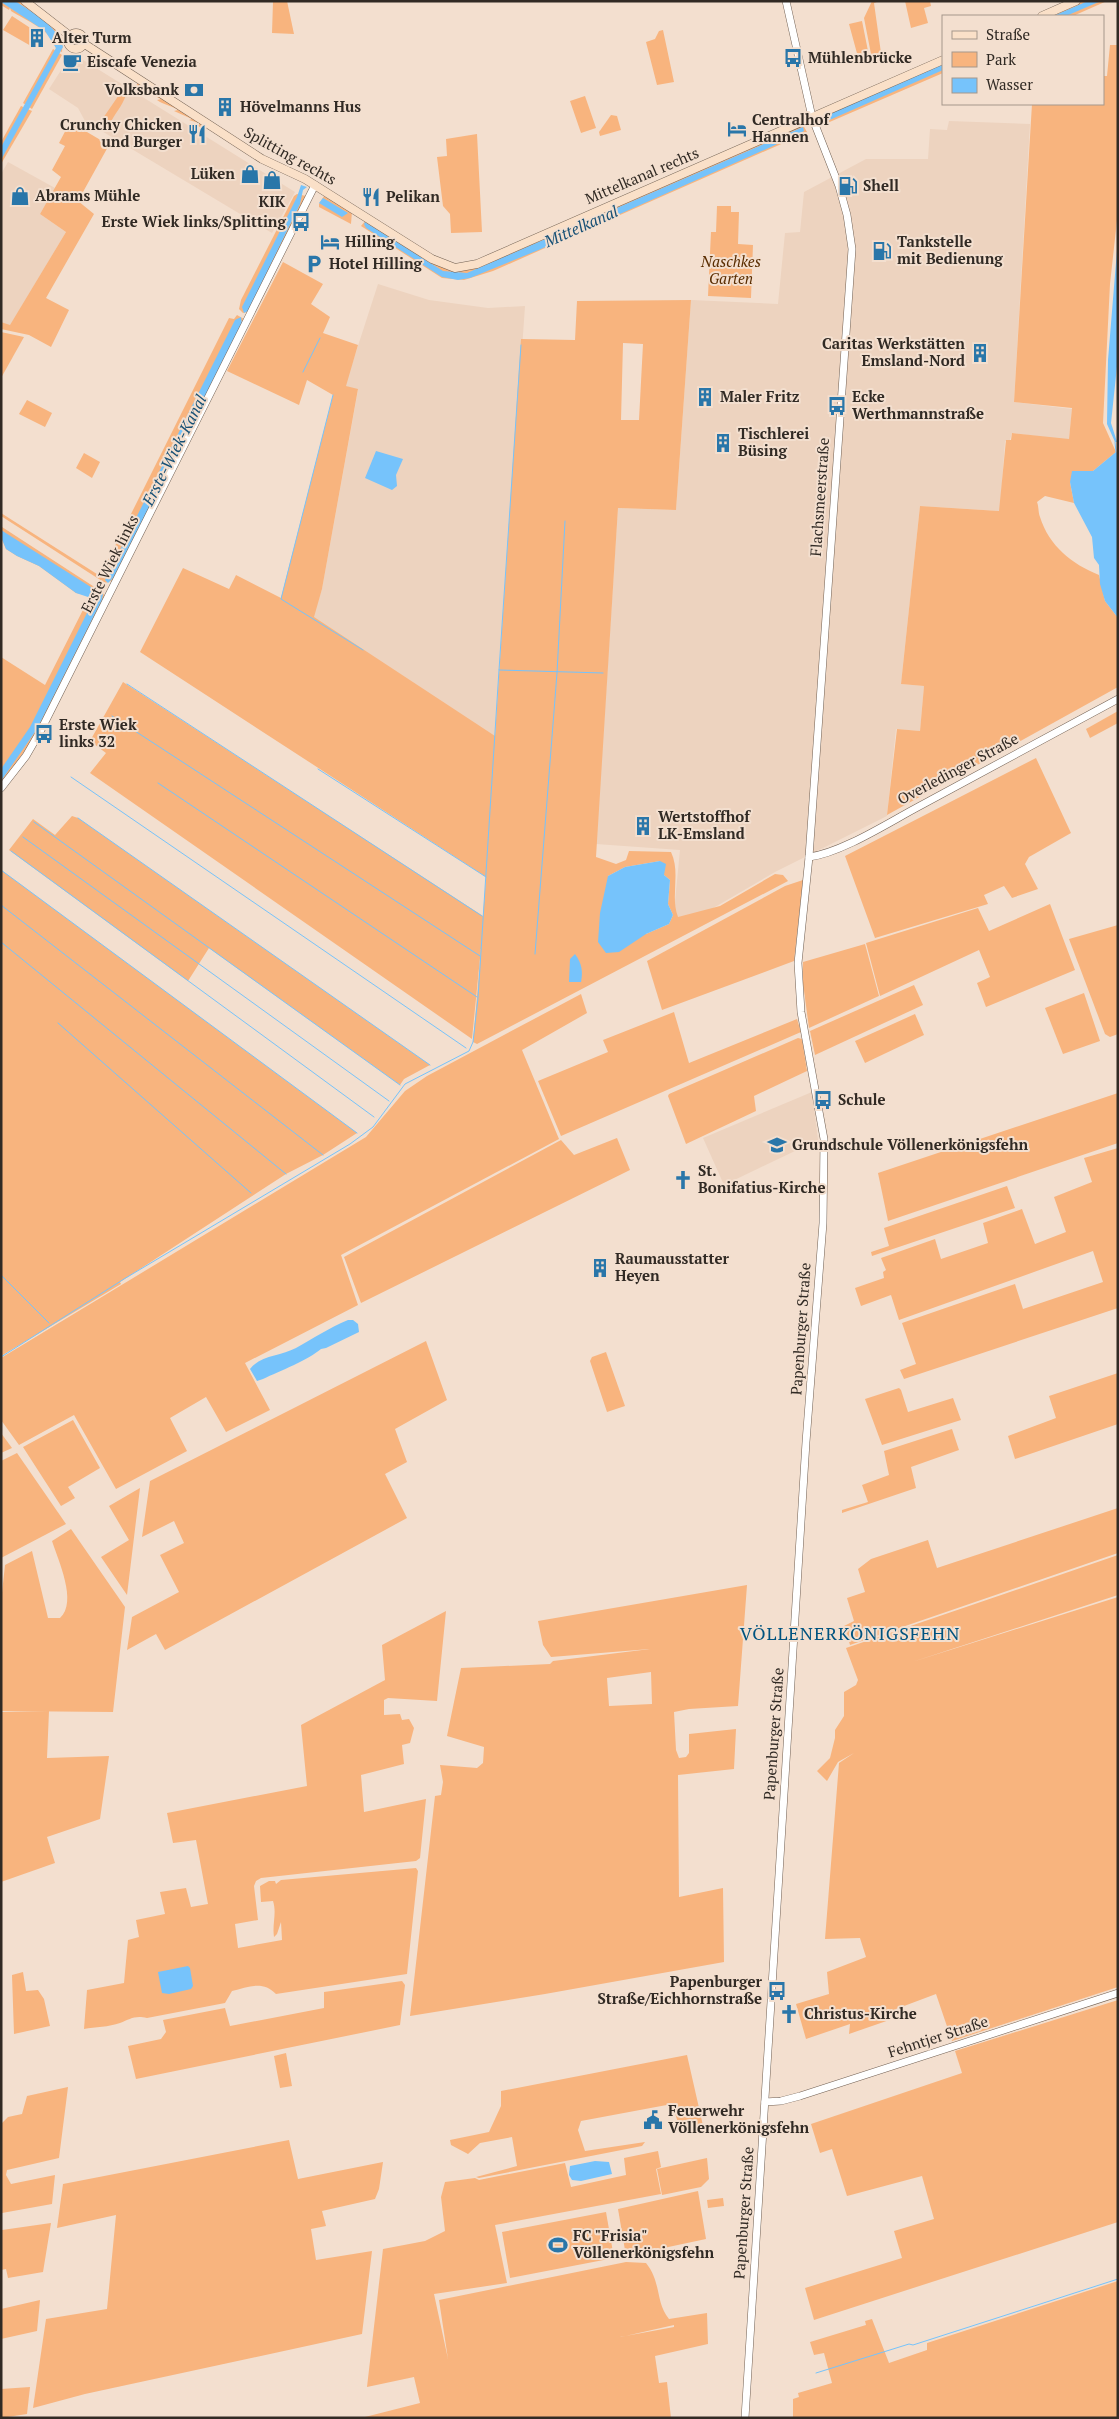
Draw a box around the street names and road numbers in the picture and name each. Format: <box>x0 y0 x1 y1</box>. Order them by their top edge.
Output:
street label: Splitting rechts <box>241 121 340 189</box>
street label: Mittelkanal rechts <box>582 142 702 208</box>
street label: Flachsmeerstraße <box>805 437 833 557</box>
street label: Erste Wiek links <box>76 511 142 616</box>
street label: Overledinger Straße <box>893 728 1022 809</box>
street label: Papenburger Straße <box>785 1262 815 1396</box>
street label: Papenburger Straße <box>758 1667 788 1801</box>
street label: Fehntjer Straße <box>885 2010 990 2062</box>
street label: Papenburger Straße <box>728 2146 758 2280</box>

